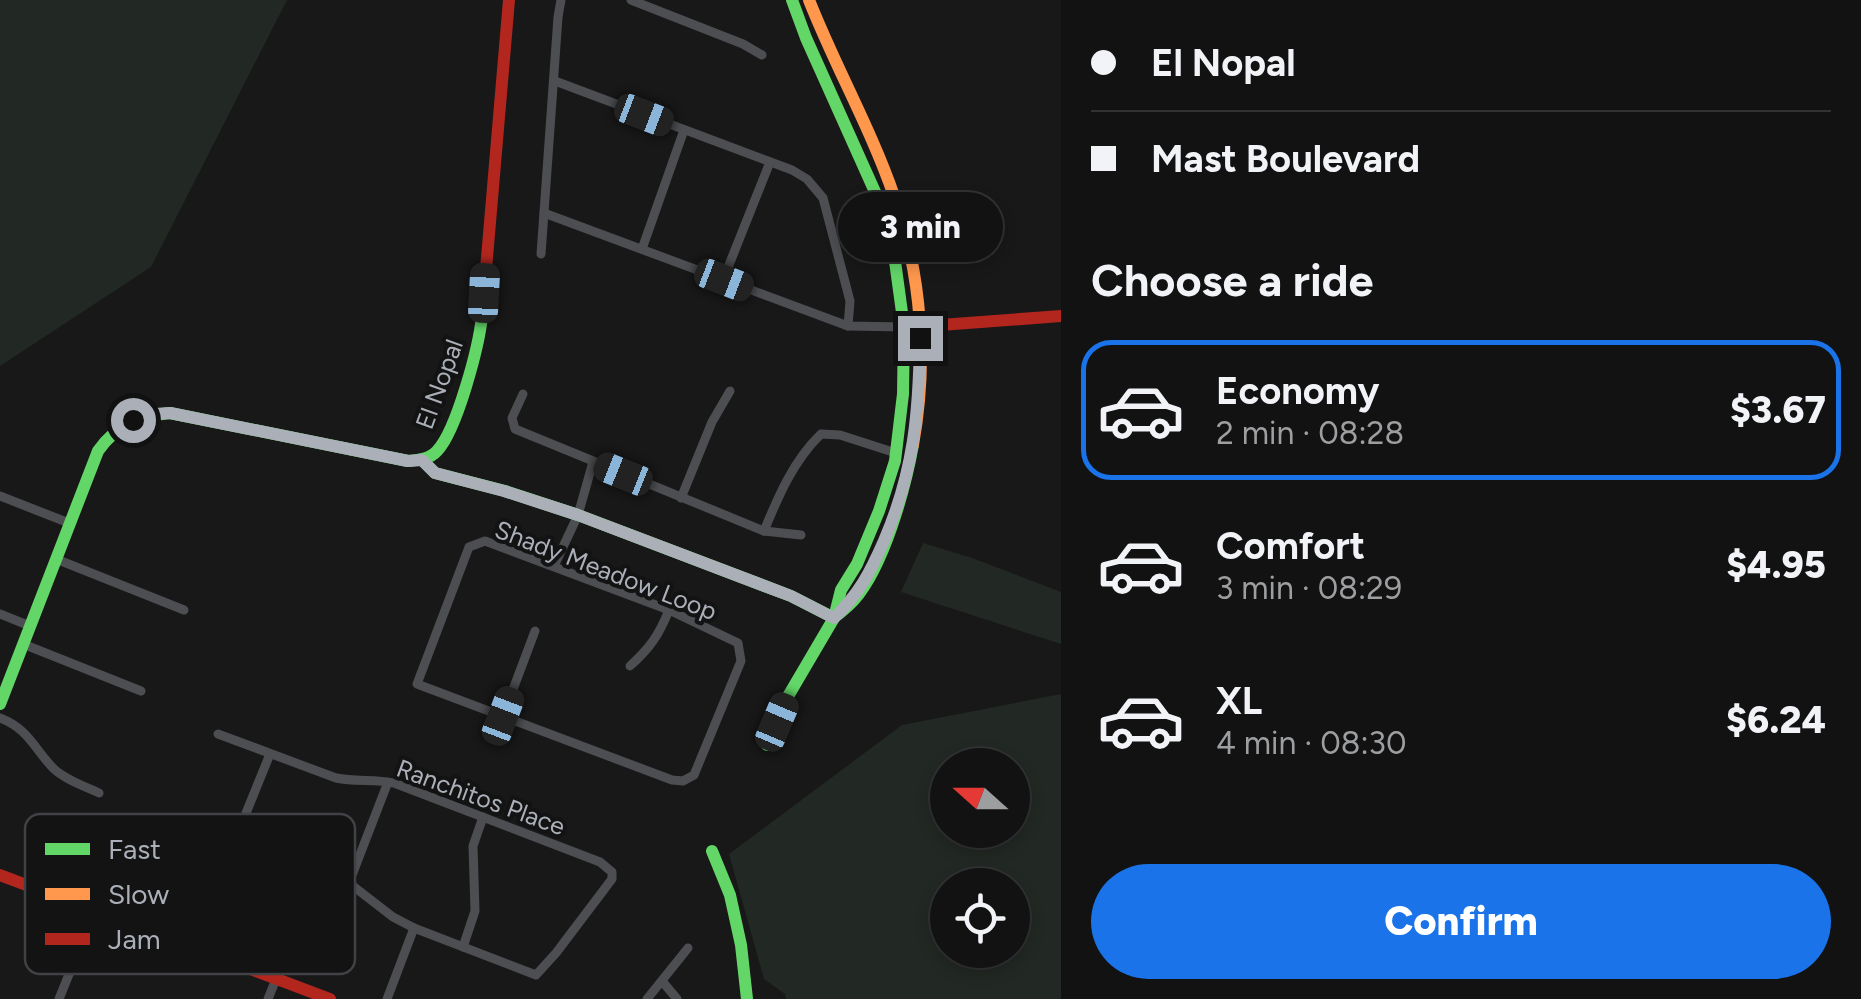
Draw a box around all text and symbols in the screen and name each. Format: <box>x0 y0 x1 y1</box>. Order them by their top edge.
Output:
text: El Nopal <box>1151 40 1296 86</box>
car <box>611 90 677 140</box>
text: Mast Boulevard <box>1151 136 1420 182</box>
callout: 3 min <box>838 193 1002 263</box>
text: 3 min <box>880 208 961 246</box>
text: Choose a ride <box>1091 253 1373 307</box>
car <box>691 255 757 305</box>
car <box>467 262 501 324</box>
route end <box>898 316 943 361</box>
street label: El Nopal <box>409 335 469 433</box>
icon: car <box>1096 365 1186 455</box>
text: Economy <box>1216 368 1379 414</box>
text: $3.67 <box>1730 387 1826 433</box>
route start <box>111 398 156 443</box>
text: 2 min · 08:28 <box>1216 414 1404 452</box>
car <box>590 449 656 499</box>
street label: Shady Meadow Loop <box>491 514 721 626</box>
icon: car <box>1096 520 1186 610</box>
text: Comfort <box>1216 523 1365 569</box>
text: $4.95 <box>1726 542 1826 588</box>
text: 3 min · 08:29 <box>1216 569 1402 607</box>
icon: car <box>1096 675 1186 765</box>
text: XL <box>1216 678 1262 724</box>
car <box>478 683 528 749</box>
car <box>751 689 803 755</box>
text: $6.24 <box>1726 697 1826 743</box>
text: 4 min · 08:30 <box>1216 724 1406 762</box>
north arrow <box>930 748 1030 848</box>
map controls <box>930 748 1030 968</box>
street label: Ranchitos Place <box>393 753 569 841</box>
legend <box>25 814 355 974</box>
text: Fast <box>108 832 161 866</box>
button: Confirm <box>1091 864 1831 979</box>
button: locate <box>930 868 1030 968</box>
text: Slow <box>108 877 169 911</box>
text: Jam <box>108 922 161 956</box>

